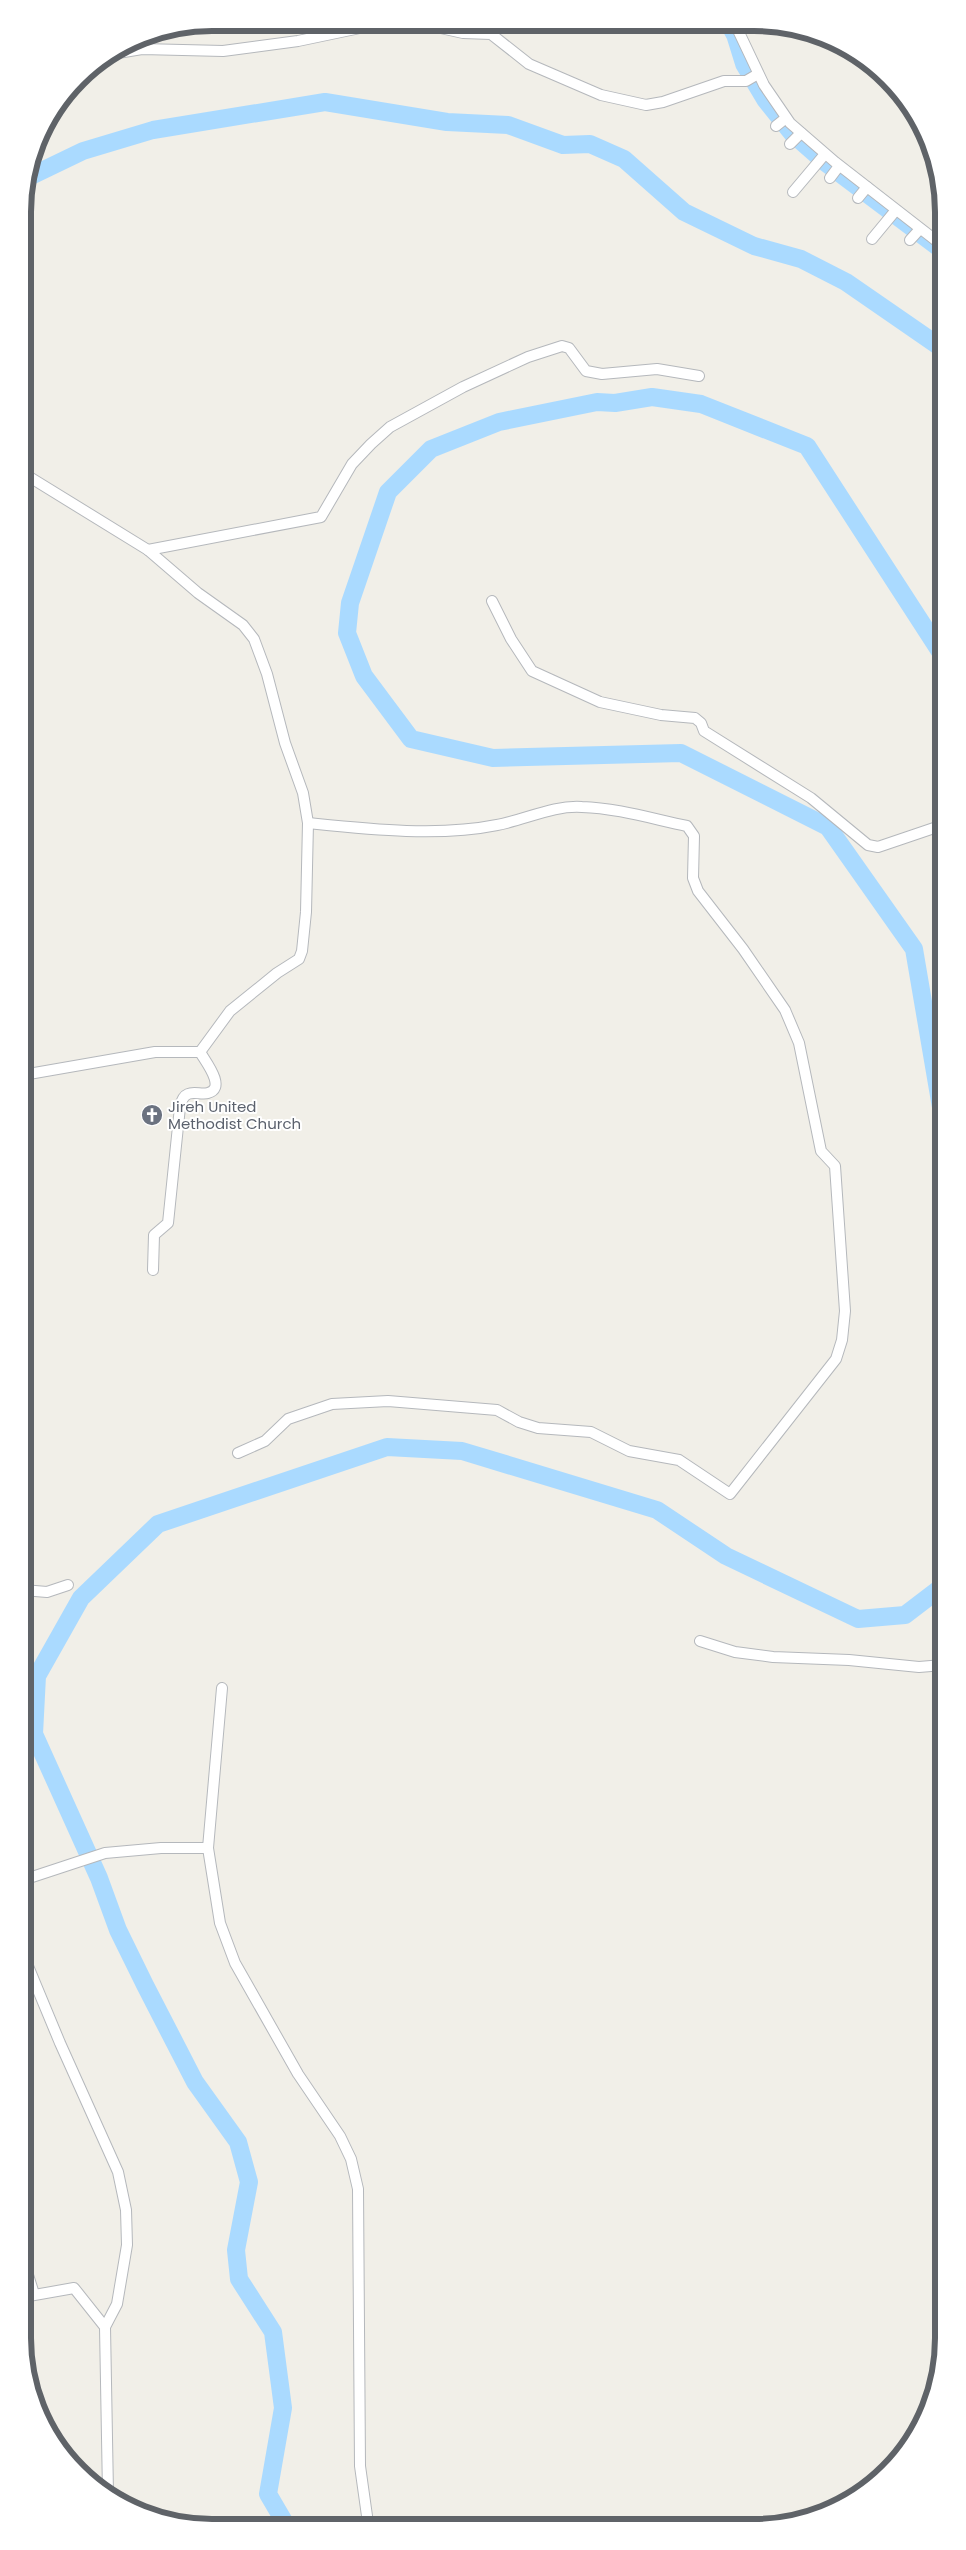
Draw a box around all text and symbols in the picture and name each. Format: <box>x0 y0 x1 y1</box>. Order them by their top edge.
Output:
place label: Jireh United Methodist Church <box>168 1096 301 1134</box>
church icon: Jireh United Methodist Church <box>140 1103 164 1127</box>

